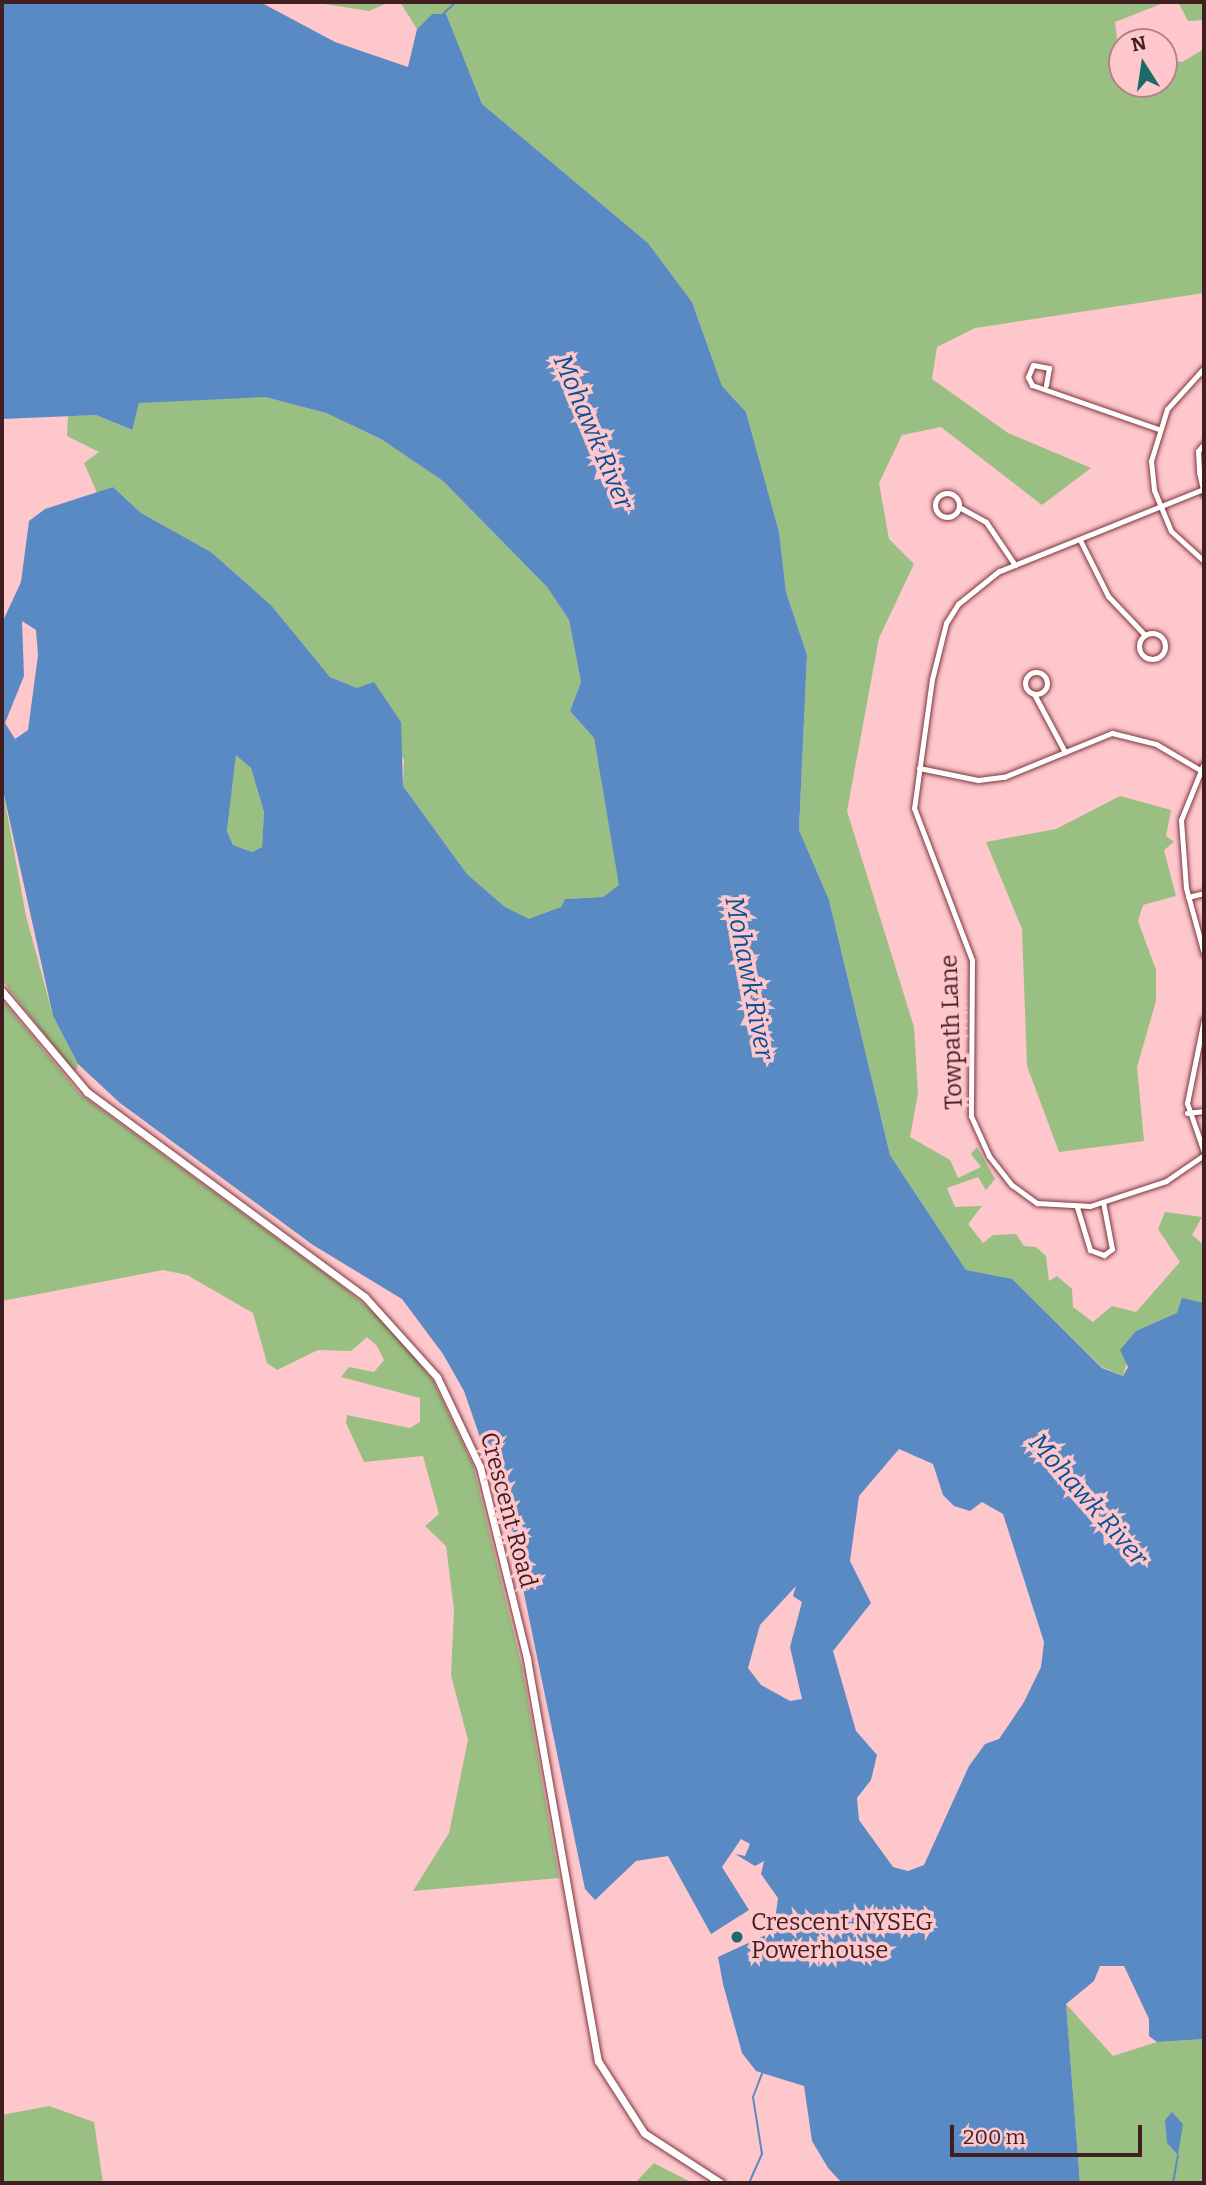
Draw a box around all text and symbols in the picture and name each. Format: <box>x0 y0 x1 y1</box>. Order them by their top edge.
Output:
north arrow <box>1108 28 1178 98</box>
text: N <box>1129 31 1149 57</box>
water label: Mohawk River <box>546 350 640 514</box>
water label: Mohawk River <box>718 894 780 1062</box>
street label: Towpath Lane <box>935 954 969 1110</box>
water label: Mohawk River <box>1022 1428 1154 1572</box>
street label: Crescent Road <box>473 1429 543 1591</box>
place label: Crescent NYSEG Powerhouse <box>751 1909 933 1965</box>
marker: Crescent NYSEG Powerhouse <box>729 1929 745 1945</box>
scale bar <box>954 2112 1146 2156</box>
text: 200 m <box>963 2124 1026 2150</box>

